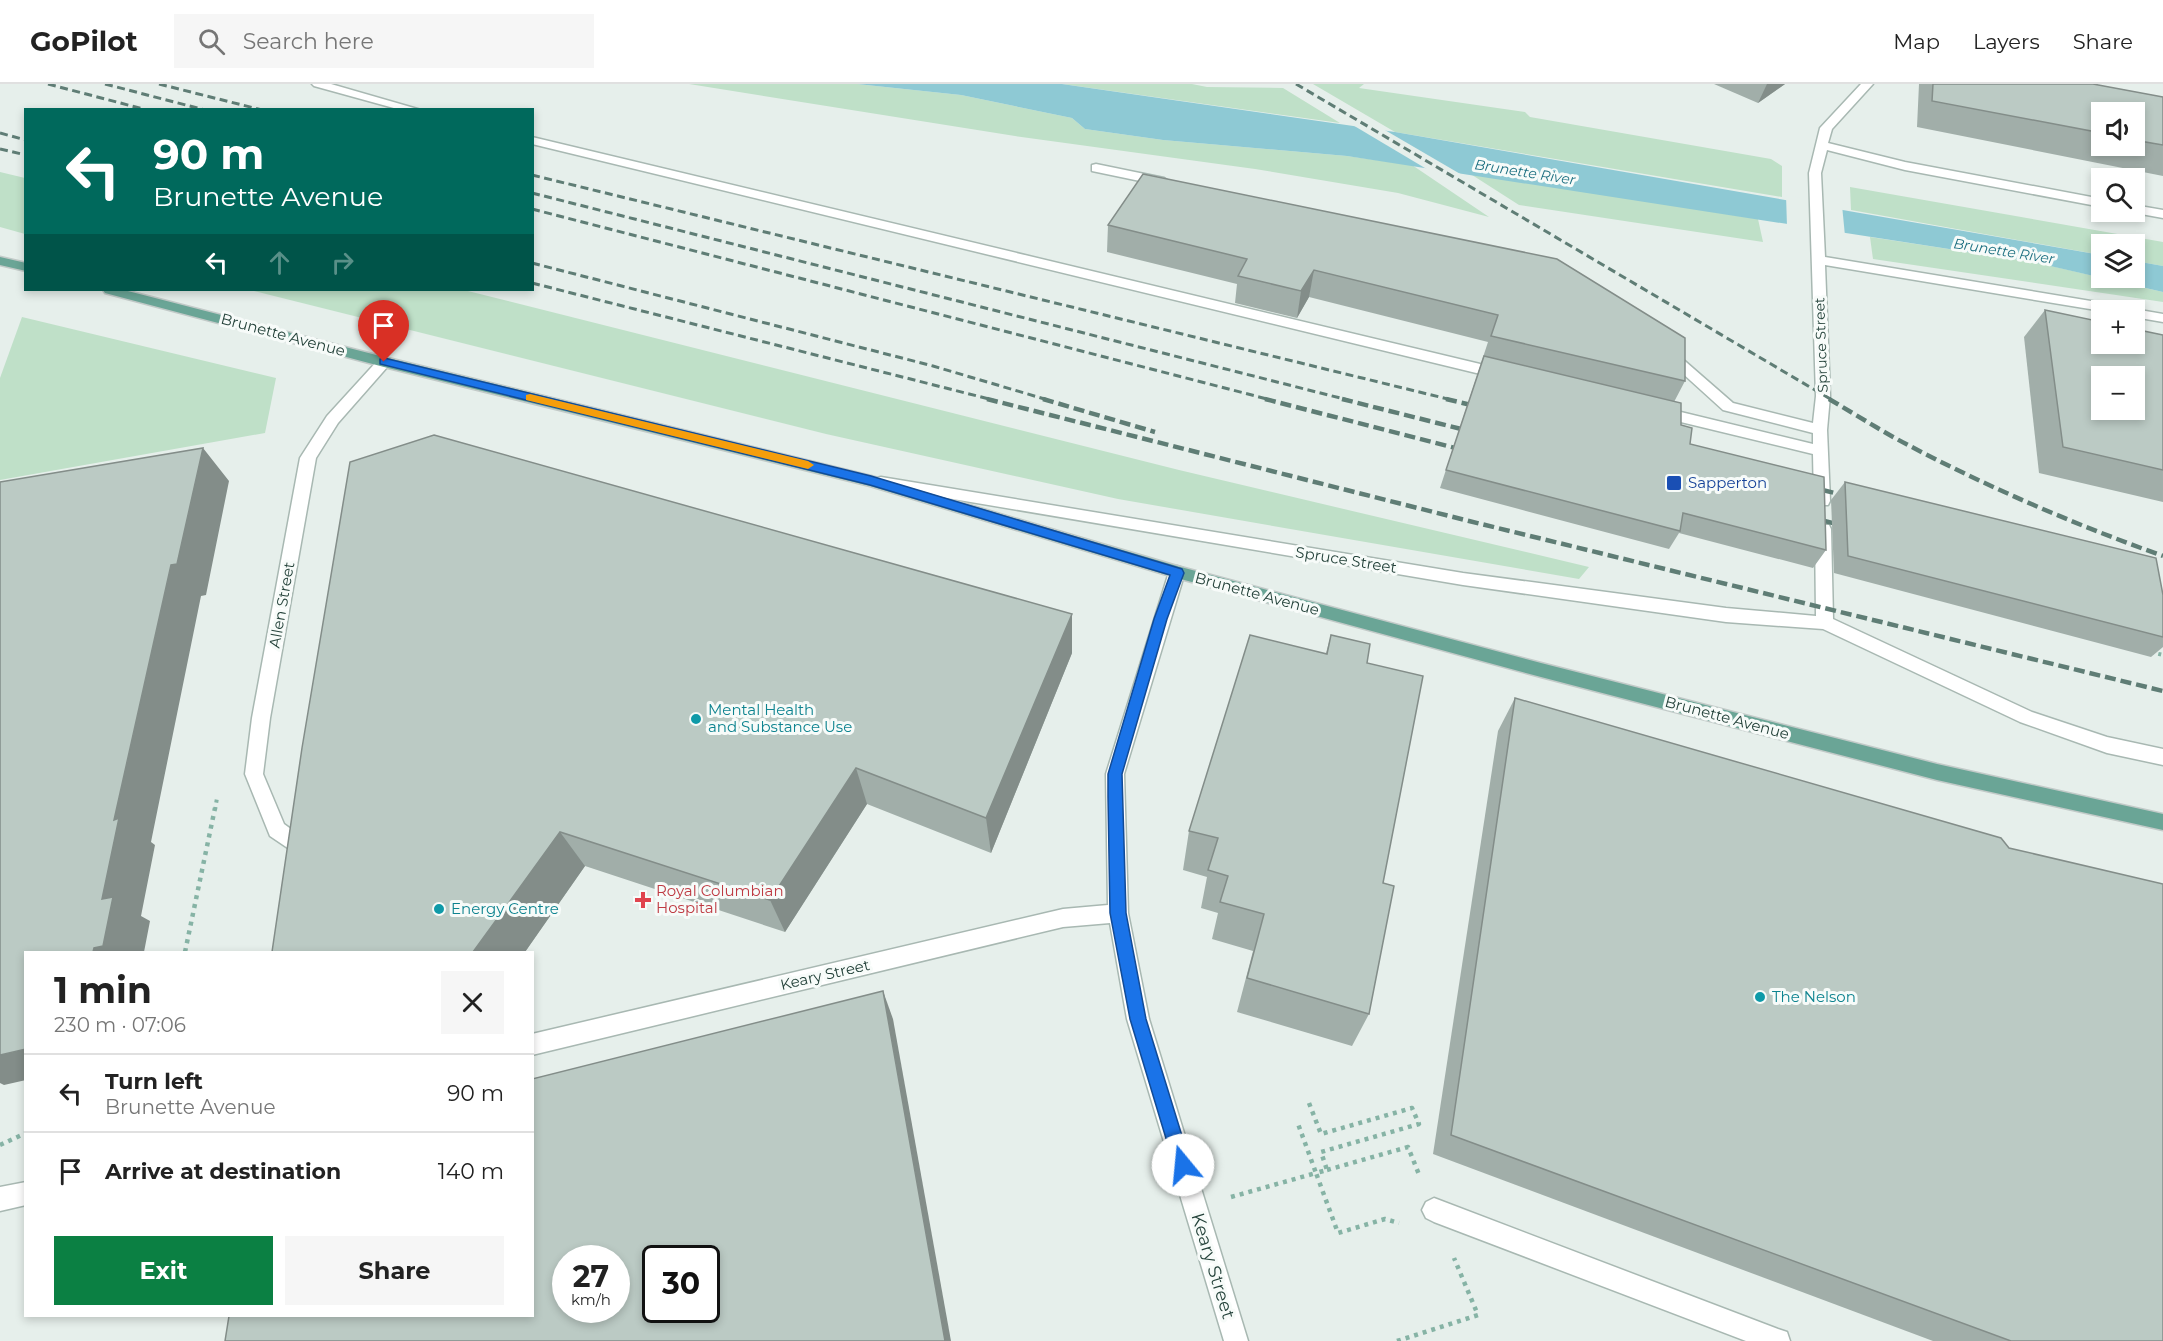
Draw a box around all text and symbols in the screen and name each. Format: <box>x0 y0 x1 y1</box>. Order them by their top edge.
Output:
search box <box>174 14 594 68</box>
text: GoPilot <box>30 24 138 58</box>
icon: search <box>195 25 228 58</box>
text: Search here <box>243 28 374 55</box>
text: Map <box>1893 29 1940 54</box>
text: Layers <box>1973 29 2040 54</box>
text: Share <box>2073 29 2133 54</box>
map controls <box>2091 102 2145 420</box>
button: sound <box>2091 102 2145 156</box>
text: 90 m <box>153 128 264 180</box>
icon: left <box>54 132 132 210</box>
water label: Brunette River <box>1473 155 1577 189</box>
button: search <box>2091 168 2145 222</box>
text: Brunette Avenue <box>153 180 383 213</box>
water label: Brunette River <box>1952 234 2056 268</box>
button: layers <box>2091 234 2145 288</box>
icon: left <box>200 246 233 279</box>
icon: ahead <box>263 246 296 279</box>
icon: right <box>326 246 359 279</box>
street label: Spruce Street <box>1810 297 1832 393</box>
pin <box>358 300 409 362</box>
button: + <box>2091 300 2145 354</box>
street label: Brunette Avenue <box>219 309 347 360</box>
icon: arrive <box>367 309 400 342</box>
button: − <box>2091 366 2145 420</box>
place label: Sapperton <box>1688 473 1767 492</box>
marker: Sapperton <box>1665 474 1683 492</box>
street label: Spruce Street <box>1294 542 1398 577</box>
street label: Allen Street <box>265 560 298 650</box>
street label: Brunette Avenue <box>1193 568 1321 619</box>
street label: Brunette Avenue <box>1663 692 1791 743</box>
place label: Mental Health and Substance Use <box>708 700 852 736</box>
marker: Mental Health and Substance Use <box>689 712 703 726</box>
place label: Royal Columbian Hospital <box>656 881 784 917</box>
marker: Royal Columbian Hospital <box>634 891 652 909</box>
place label: Energy Centre <box>451 899 559 918</box>
marker: Energy Centre <box>432 902 446 916</box>
street label: Keary Street <box>778 955 872 994</box>
text: 1 min <box>54 968 152 1012</box>
button: close <box>441 971 504 1034</box>
place label: The Nelson <box>1772 987 1856 1006</box>
marker: The Nelson <box>1753 990 1767 1004</box>
text: 230 m · 07:06 <box>54 1013 186 1037</box>
text: Turn left <box>105 1068 203 1095</box>
icon: left <box>54 1077 87 1110</box>
text: 90 m <box>447 1080 504 1107</box>
text: Brunette Avenue <box>105 1095 276 1119</box>
position arrow <box>1151 1133 1215 1197</box>
icon: arrive <box>54 1155 87 1188</box>
text: Arrive at destination <box>105 1158 341 1185</box>
text: 140 m <box>438 1158 504 1185</box>
street label: Keary Street <box>1186 1210 1240 1322</box>
button: Exit <box>54 1236 273 1305</box>
button: Share <box>285 1236 504 1305</box>
speed limit sign: 30 <box>642 1245 720 1323</box>
text: 27 <box>573 1258 609 1295</box>
text: km/h <box>571 1290 611 1309</box>

